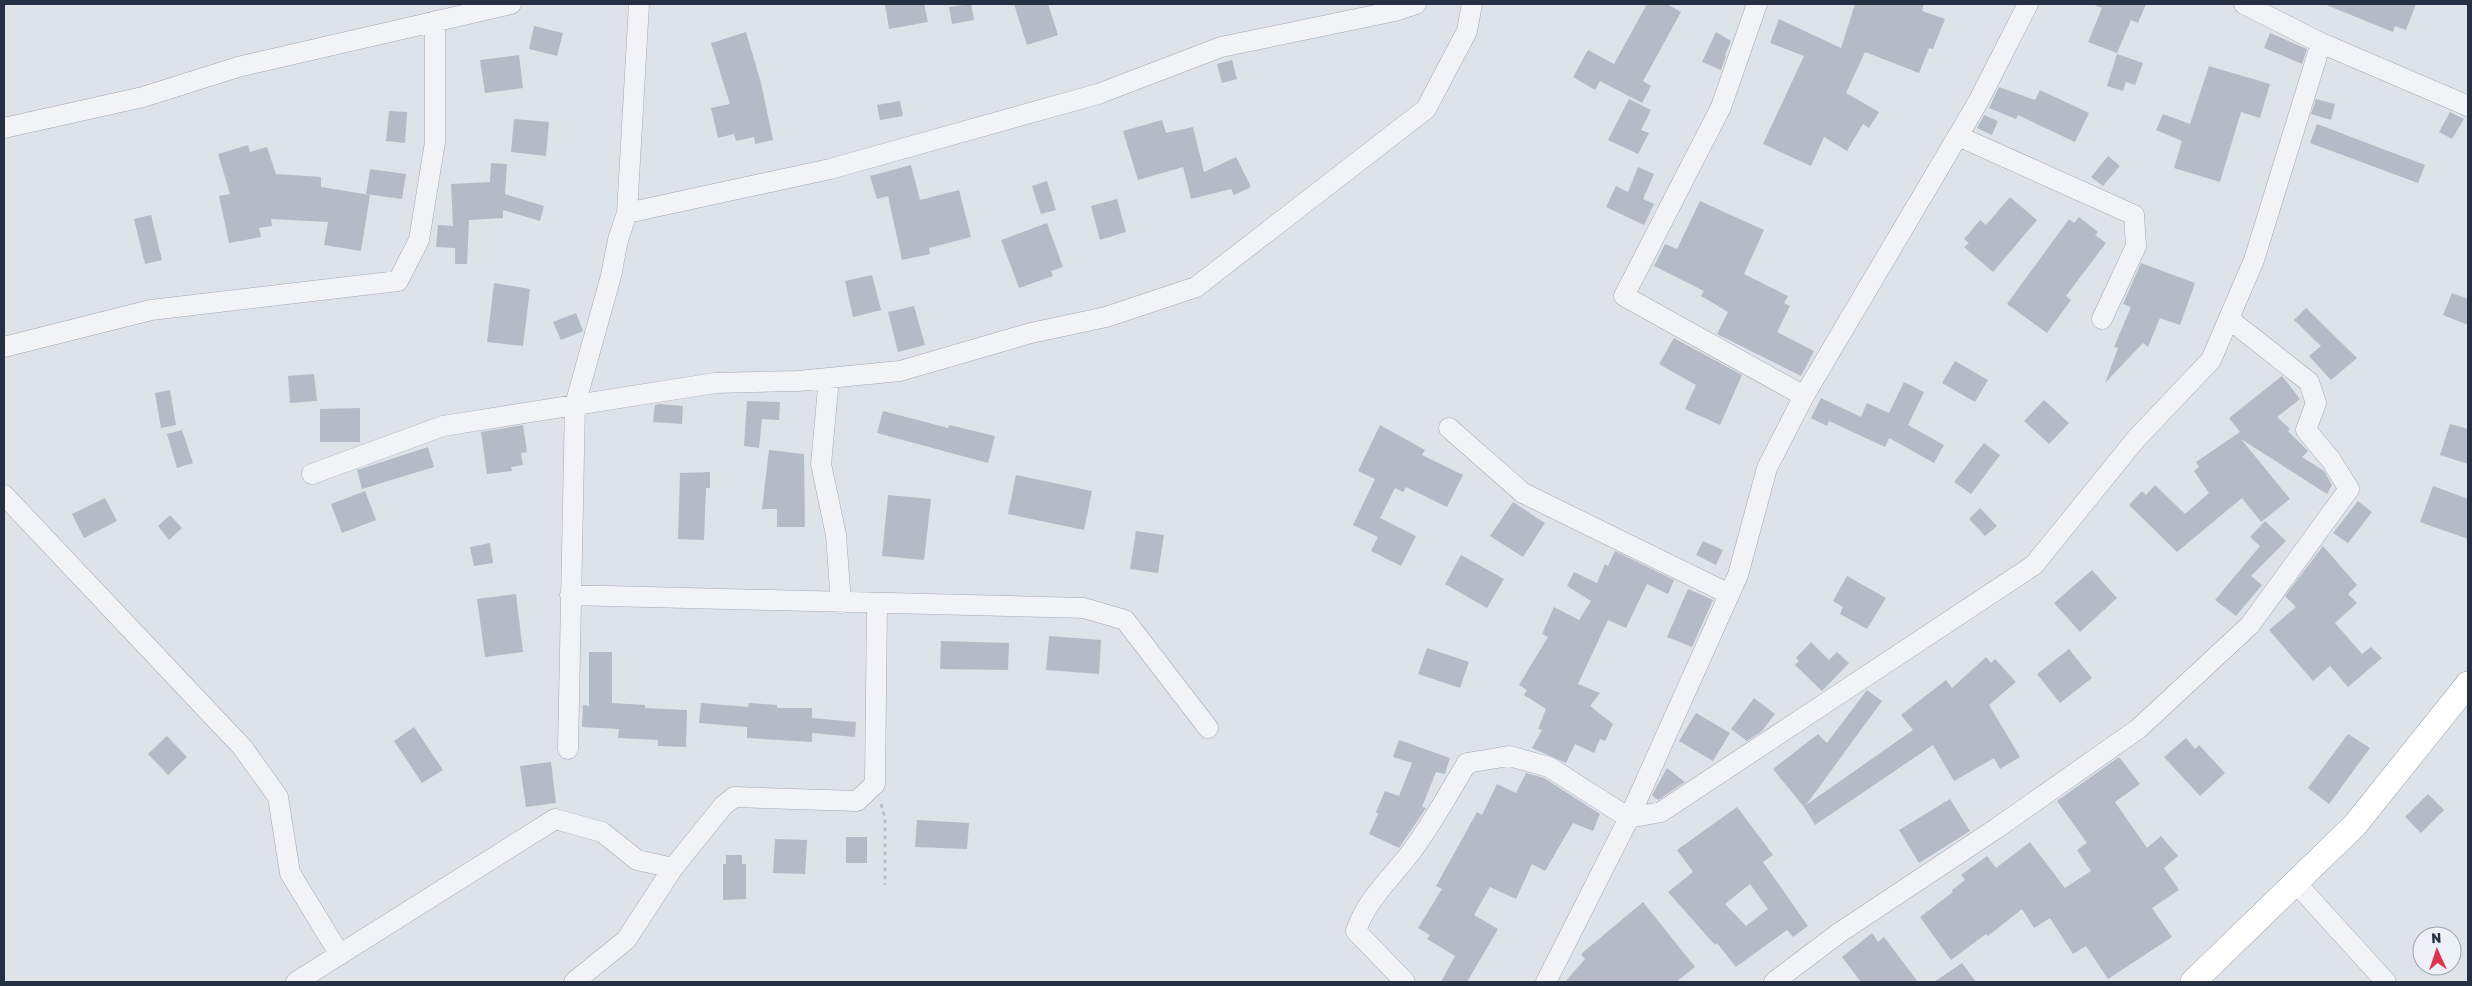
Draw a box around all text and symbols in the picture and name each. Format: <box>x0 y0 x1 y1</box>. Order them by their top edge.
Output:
north arrow <box>2412 926 2462 976</box>
text: N <box>2431 930 2442 947</box>

